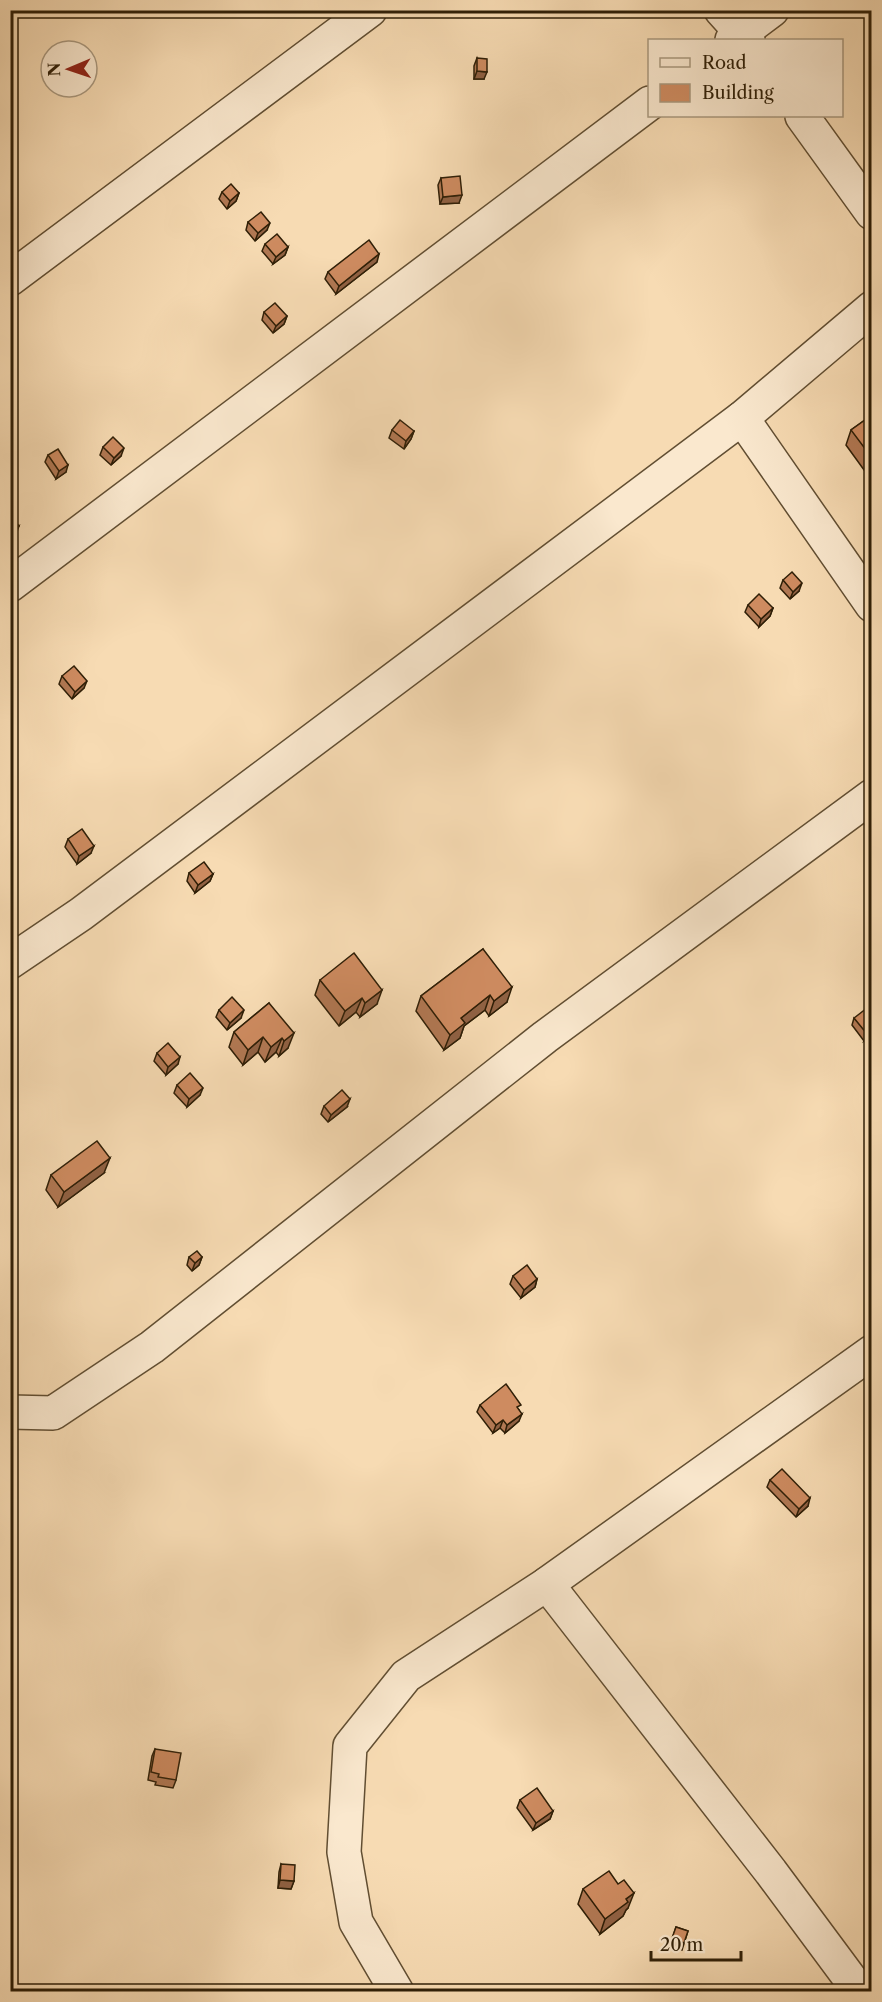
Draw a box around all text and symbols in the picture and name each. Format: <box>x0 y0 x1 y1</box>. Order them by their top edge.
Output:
north arrow <box>39 39 99 99</box>
legend <box>648 39 843 117</box>
text: Road <box>702 52 747 74</box>
text: N <box>44 62 64 77</box>
text: Building <box>702 82 774 104</box>
scale bar <box>651 1924 741 1962</box>
text: 20 m <box>660 1934 704 1956</box>

